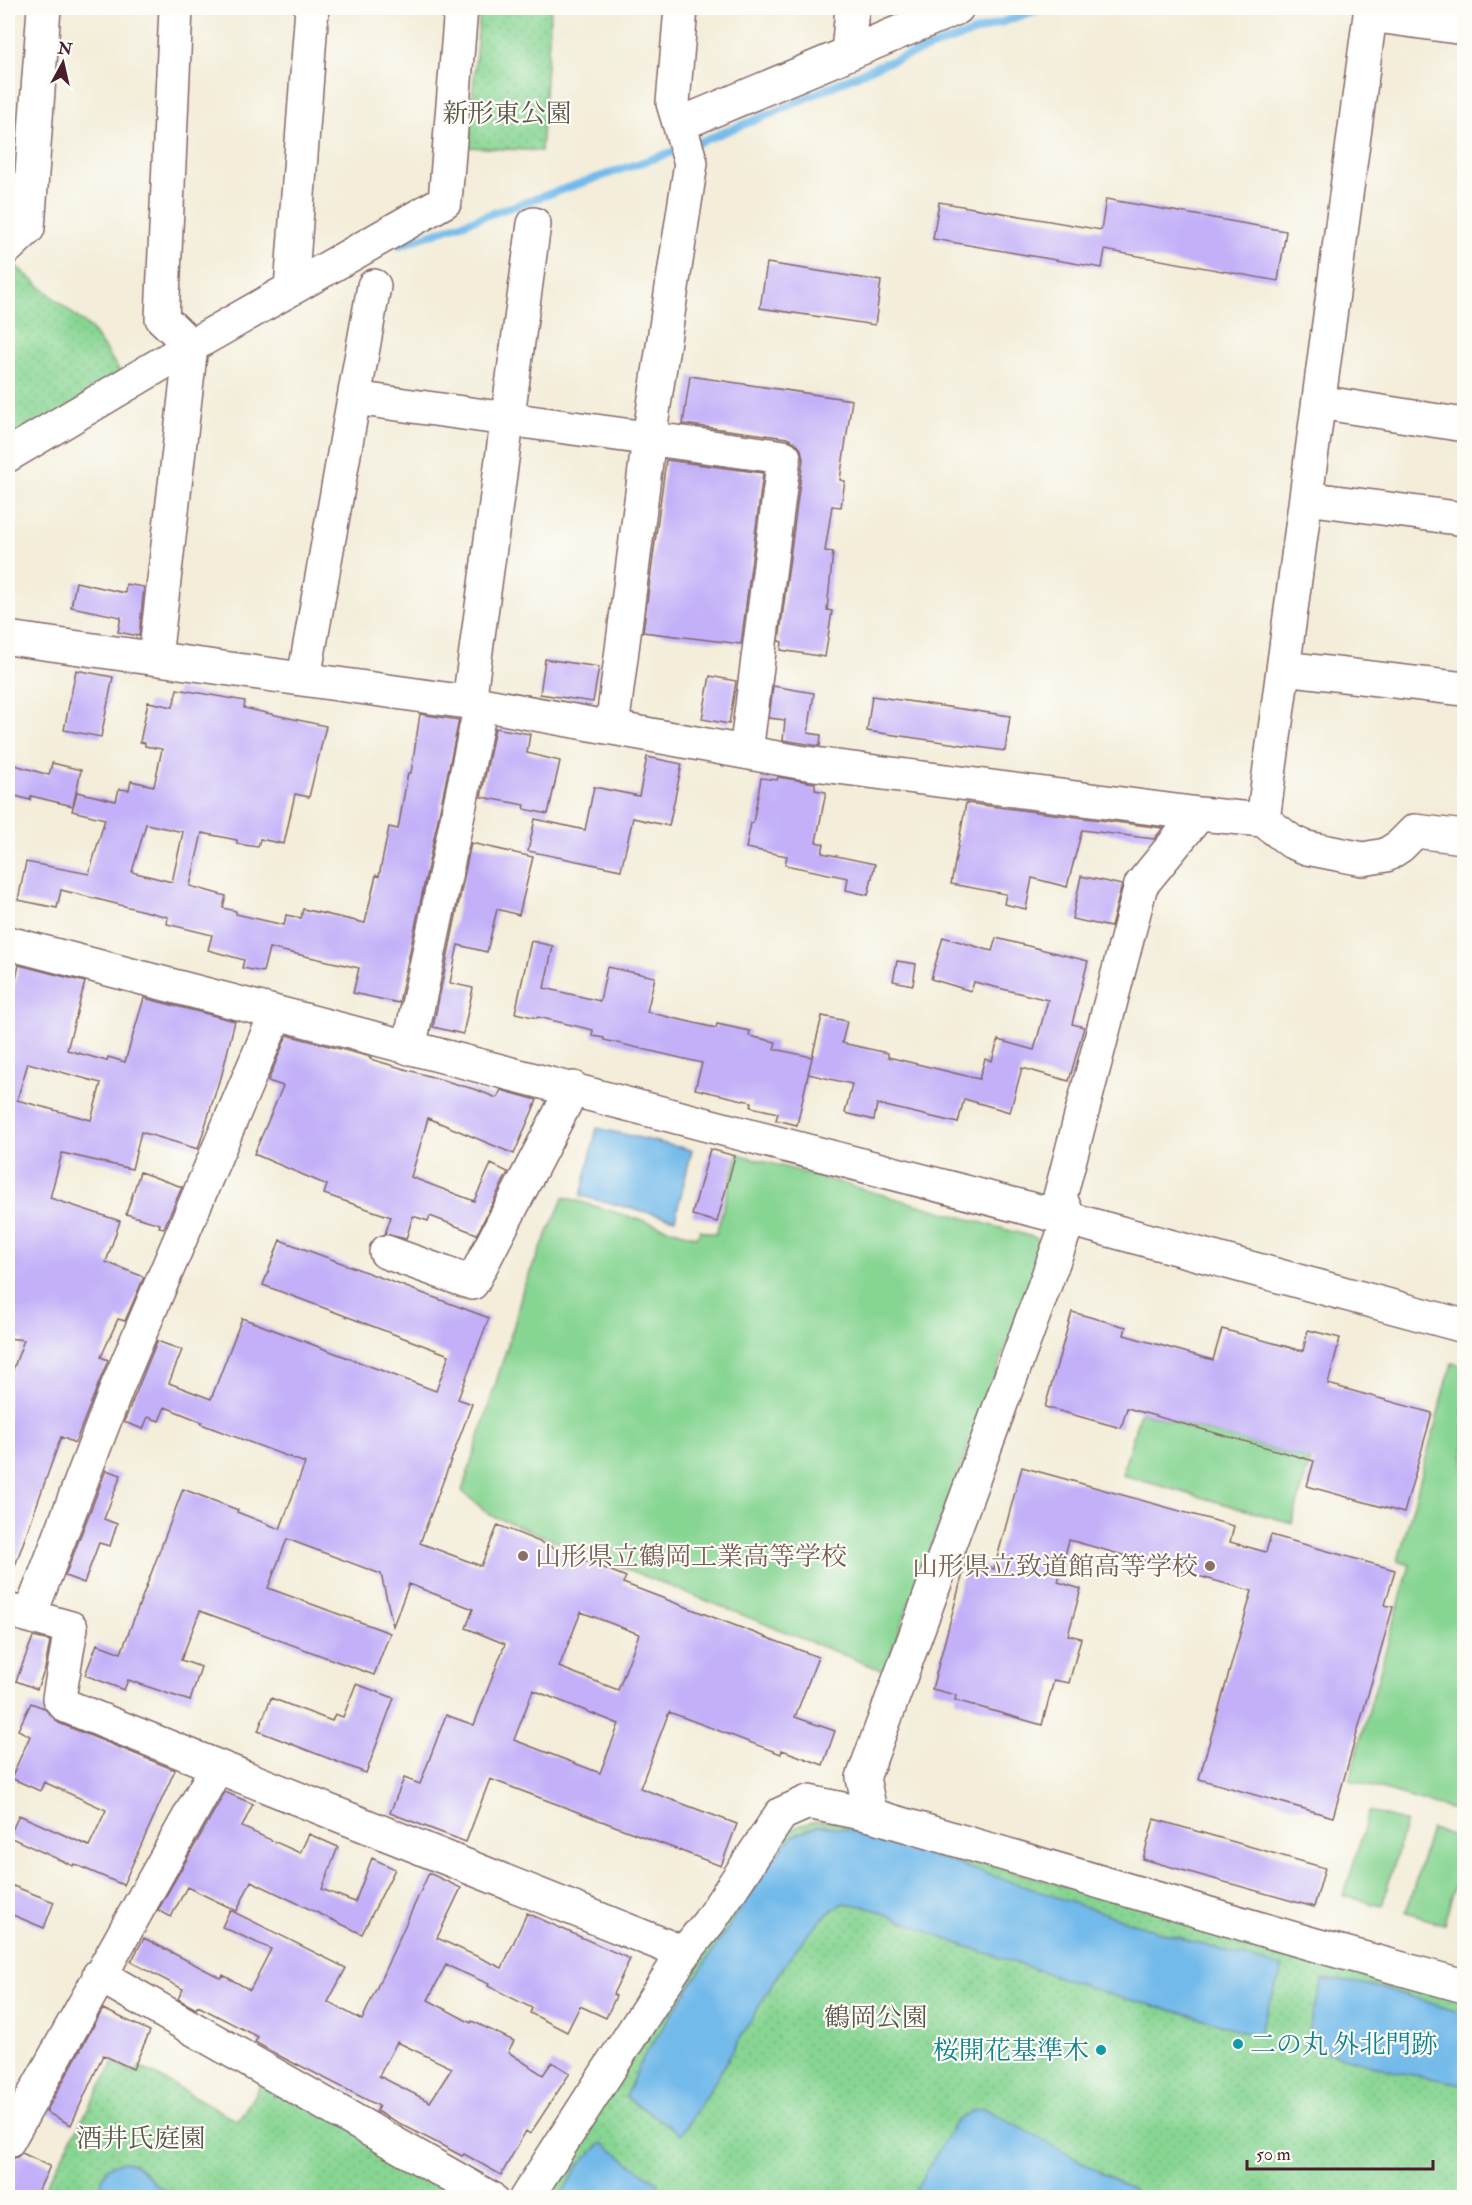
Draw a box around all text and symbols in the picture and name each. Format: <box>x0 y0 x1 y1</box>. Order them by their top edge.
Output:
north arrow <box>33 33 93 93</box>
text: N <box>55 38 74 60</box>
park label: 新形東公園 <box>442 98 572 130</box>
place label: 山形県立鶴岡工業高等学校 <box>535 1541 847 1573</box>
marker: 山形県立鶴岡工業高等学校 <box>516 1549 530 1563</box>
place label: 山形県立致道館高等学校 <box>912 1551 1198 1583</box>
marker: 山形県立致道館高等学校 <box>1203 1559 1217 1573</box>
park label: 鶴岡公園 <box>824 2002 928 2034</box>
place label: 二の丸 外北門跡 <box>1250 2029 1437 2061</box>
place label: 桜開花基準木 <box>933 2035 1089 2067</box>
marker: 二の丸 外北門跡 <box>1231 2037 1245 2051</box>
marker: 桜開花基準木 <box>1094 2043 1108 2057</box>
park label: 酒井氏庭園 <box>76 2123 206 2155</box>
scale bar <box>1247 2133 1433 2171</box>
text: 50 m <box>1256 2143 1291 2166</box>

